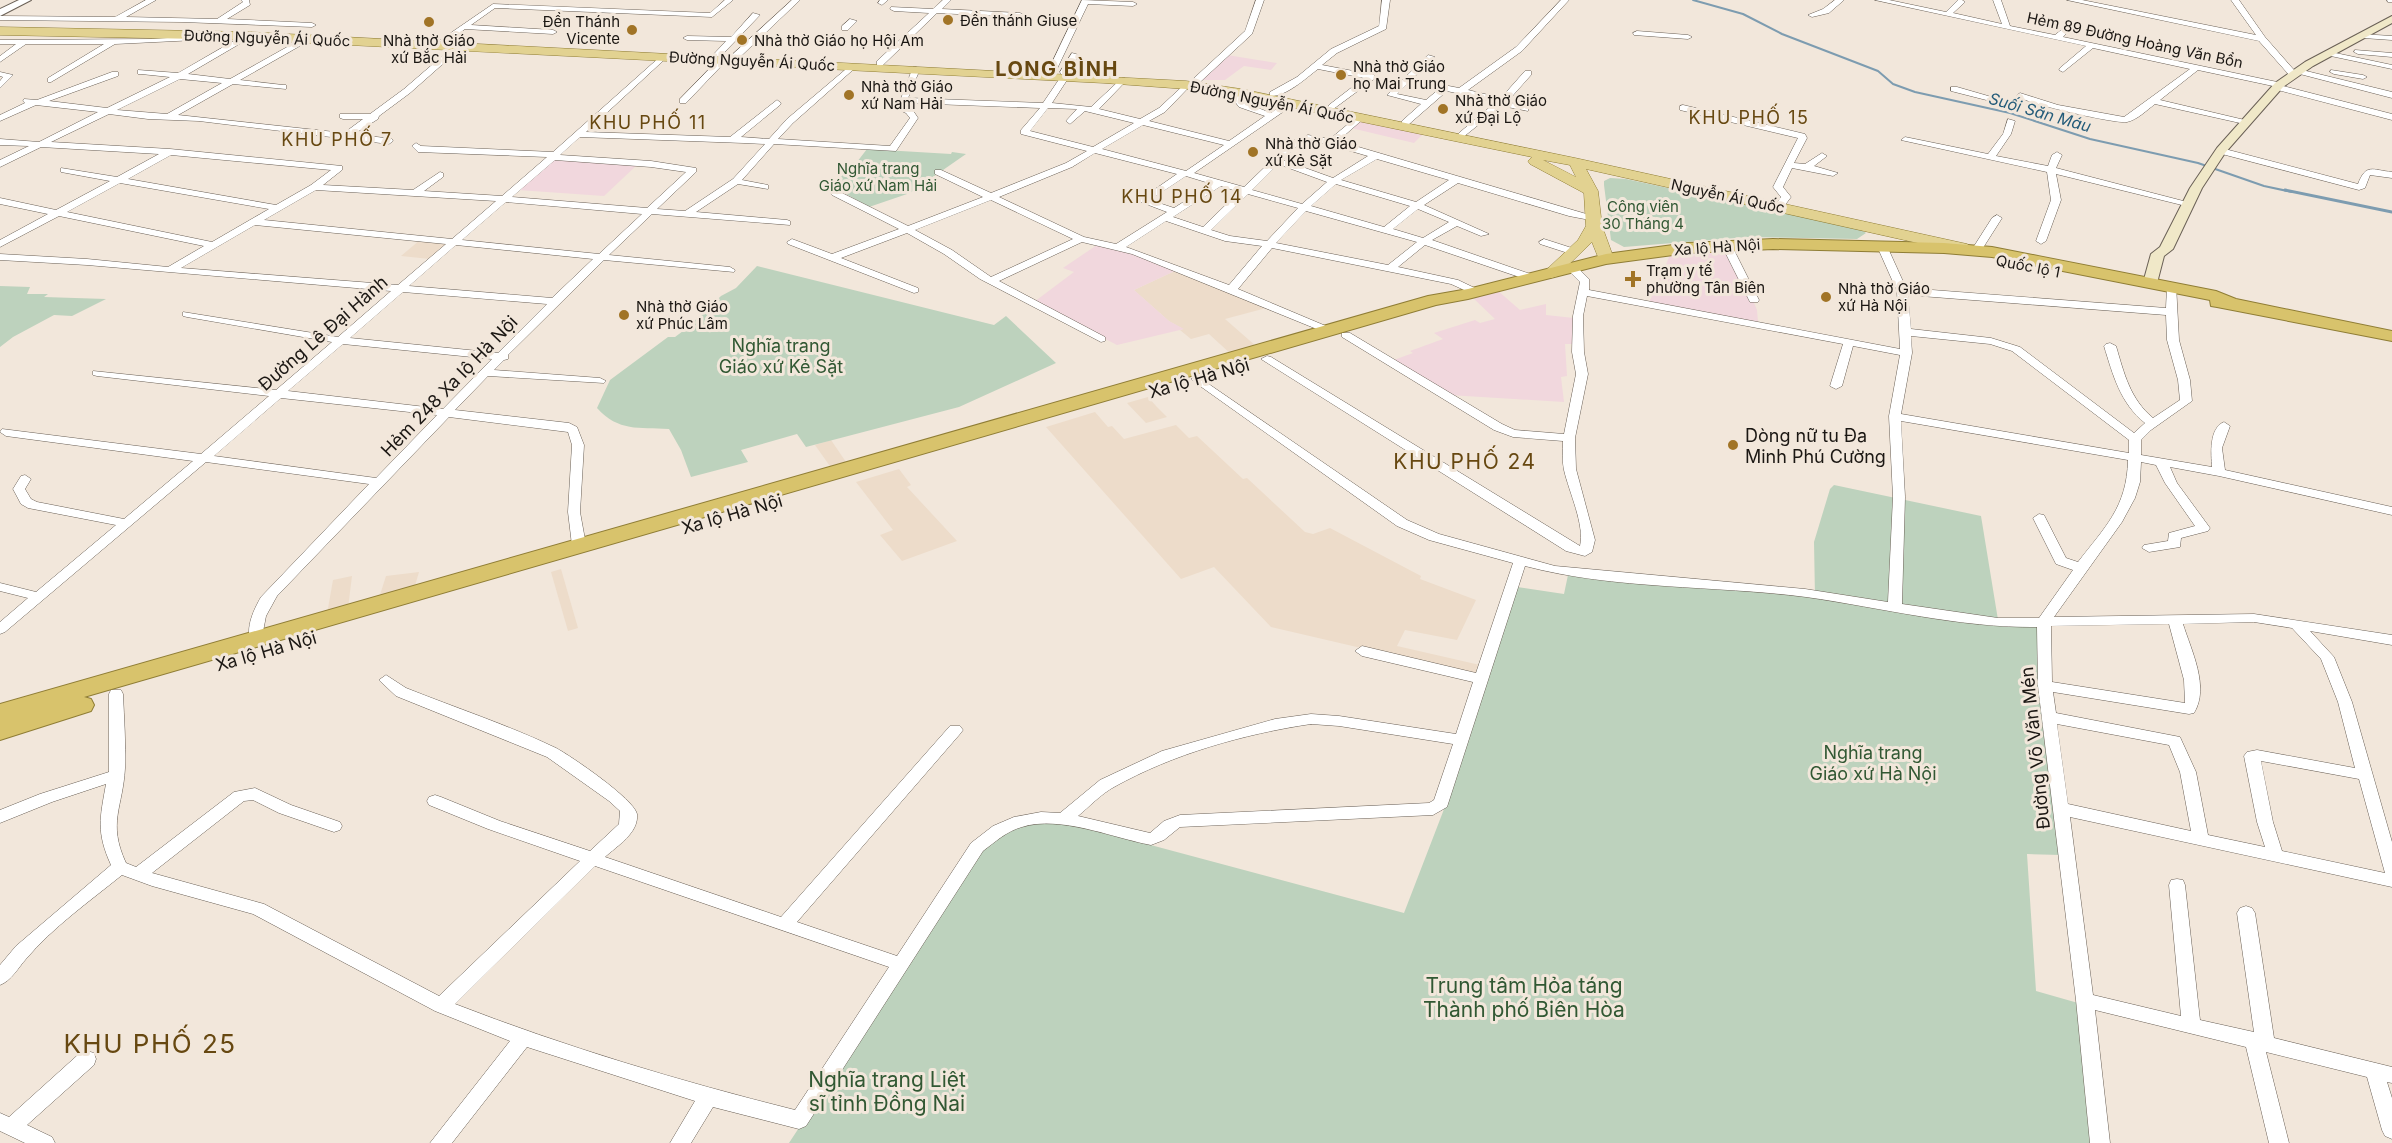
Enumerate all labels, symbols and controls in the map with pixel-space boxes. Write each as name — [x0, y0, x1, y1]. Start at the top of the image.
street label: Hẻm 89 Đường Hoàng Văn Bổn — [2025, 8, 2245, 72]
place label: Đền thánh Giuse — [960, 11, 1077, 30]
place label: Đền Thánh Vicente — [543, 12, 620, 48]
marker: Đền thánh Giuse — [941, 13, 955, 27]
marker: Nhà thờ Giáo xứ Bắc Hải — [422, 15, 436, 29]
marker: Đền Thánh Vicente — [625, 23, 639, 37]
street label: Đường Nguyễn Ái Quốc — [184, 26, 350, 50]
place label: Nhà thờ Giáo xứ Bắc Hải — [383, 31, 475, 67]
place label: Nhà thờ Giáo họ Hội Am — [754, 31, 924, 50]
marker: Nhà thờ Giáo họ Hội Am — [735, 33, 749, 47]
street label: Đường Nguyễn Ái Quốc — [668, 47, 836, 75]
district label: LONG BÌNH — [995, 56, 1119, 81]
place label: Nhà thờ Giáo họ Mai Trung — [1353, 57, 1446, 93]
marker: Nhà thờ Giáo họ Mai Trung — [1334, 68, 1348, 82]
place label: Nhà thờ Giáo xứ Nam Hải — [861, 77, 953, 113]
street label: Đường Nguyễn Ái Quốc — [1189, 77, 1355, 127]
marker: Nhà thờ Giáo xứ Nam Hải — [842, 88, 856, 102]
water label: Suối Săn Máu — [1987, 88, 2093, 136]
place label: Nhà thờ Giáo xứ Đại Lộ — [1455, 91, 1547, 127]
marker: Nhà thờ Giáo xứ Đại Lộ — [1436, 102, 1450, 116]
district label: KHU PHỐ 15 — [1689, 103, 1809, 128]
district label: KHU PHỐ 11 — [589, 108, 707, 133]
district label: KHU PHỐ 7 — [281, 125, 393, 150]
place label: Nhà thờ Giáo xứ Kẻ Sặt — [1265, 134, 1357, 170]
marker: Nhà thờ Giáo xứ Kẻ Sặt — [1246, 145, 1260, 159]
park label: Nghĩa trang Giáo xứ Nam Hải — [819, 159, 937, 195]
street label: Nguyễn Ái Quốc — [1670, 175, 1786, 217]
district label: KHU PHỐ 14 — [1121, 182, 1243, 207]
park label: Công viên 30 Tháng 4 — [1602, 197, 1684, 233]
street label: Xa lộ Hà Nội — [1673, 235, 1761, 259]
street label: Quốc lộ 1 — [1994, 250, 2062, 282]
place label: Trạm y tế phường Tân Biên — [1646, 261, 1765, 297]
marker: Trạm y tế phường Tân Biên — [1624, 270, 1642, 288]
street label: Đường Lê Đại Hành — [254, 271, 392, 395]
place label: Nhà thờ Giáo xứ Hà Nội — [1838, 279, 1930, 315]
marker: Nhà thờ Giáo xứ Hà Nội — [1819, 290, 1833, 304]
place label: Nhà thờ Giáo xứ Phúc Lâm — [636, 297, 728, 333]
marker: Nhà thờ Giáo xứ Phúc Lâm — [617, 308, 631, 322]
street label: Hẻm 248 Xa lộ Hà Nội — [376, 311, 522, 461]
park label: Nghĩa trang Giáo xứ Kẻ Sặt — [719, 335, 843, 377]
street label: Xa lộ Hà Nội — [1146, 354, 1252, 402]
place label: Dòng nữ tu Đa Minh Phú Cường — [1745, 425, 1886, 467]
marker: Dòng nữ tu Đa Minh Phú Cường — [1726, 438, 1740, 452]
district label: KHU PHỐ 24 — [1393, 445, 1537, 474]
street label: Xa lộ Hà Nội — [679, 490, 785, 538]
street label: Xa lộ Hà Nội — [213, 627, 319, 675]
street label: Đường Võ Văn Mén — [2016, 666, 2054, 830]
park label: Nghĩa trang Giáo xứ Hà Nội — [1809, 742, 1937, 784]
park label: Trung tâm Hỏa táng Thành phố Biên Hòa — [1423, 973, 1625, 1022]
district label: KHU PHỐ 25 — [63, 1024, 237, 1059]
park label: Nghĩa trang Liệt sĩ tỉnh Đồng Nai — [808, 1067, 966, 1116]

